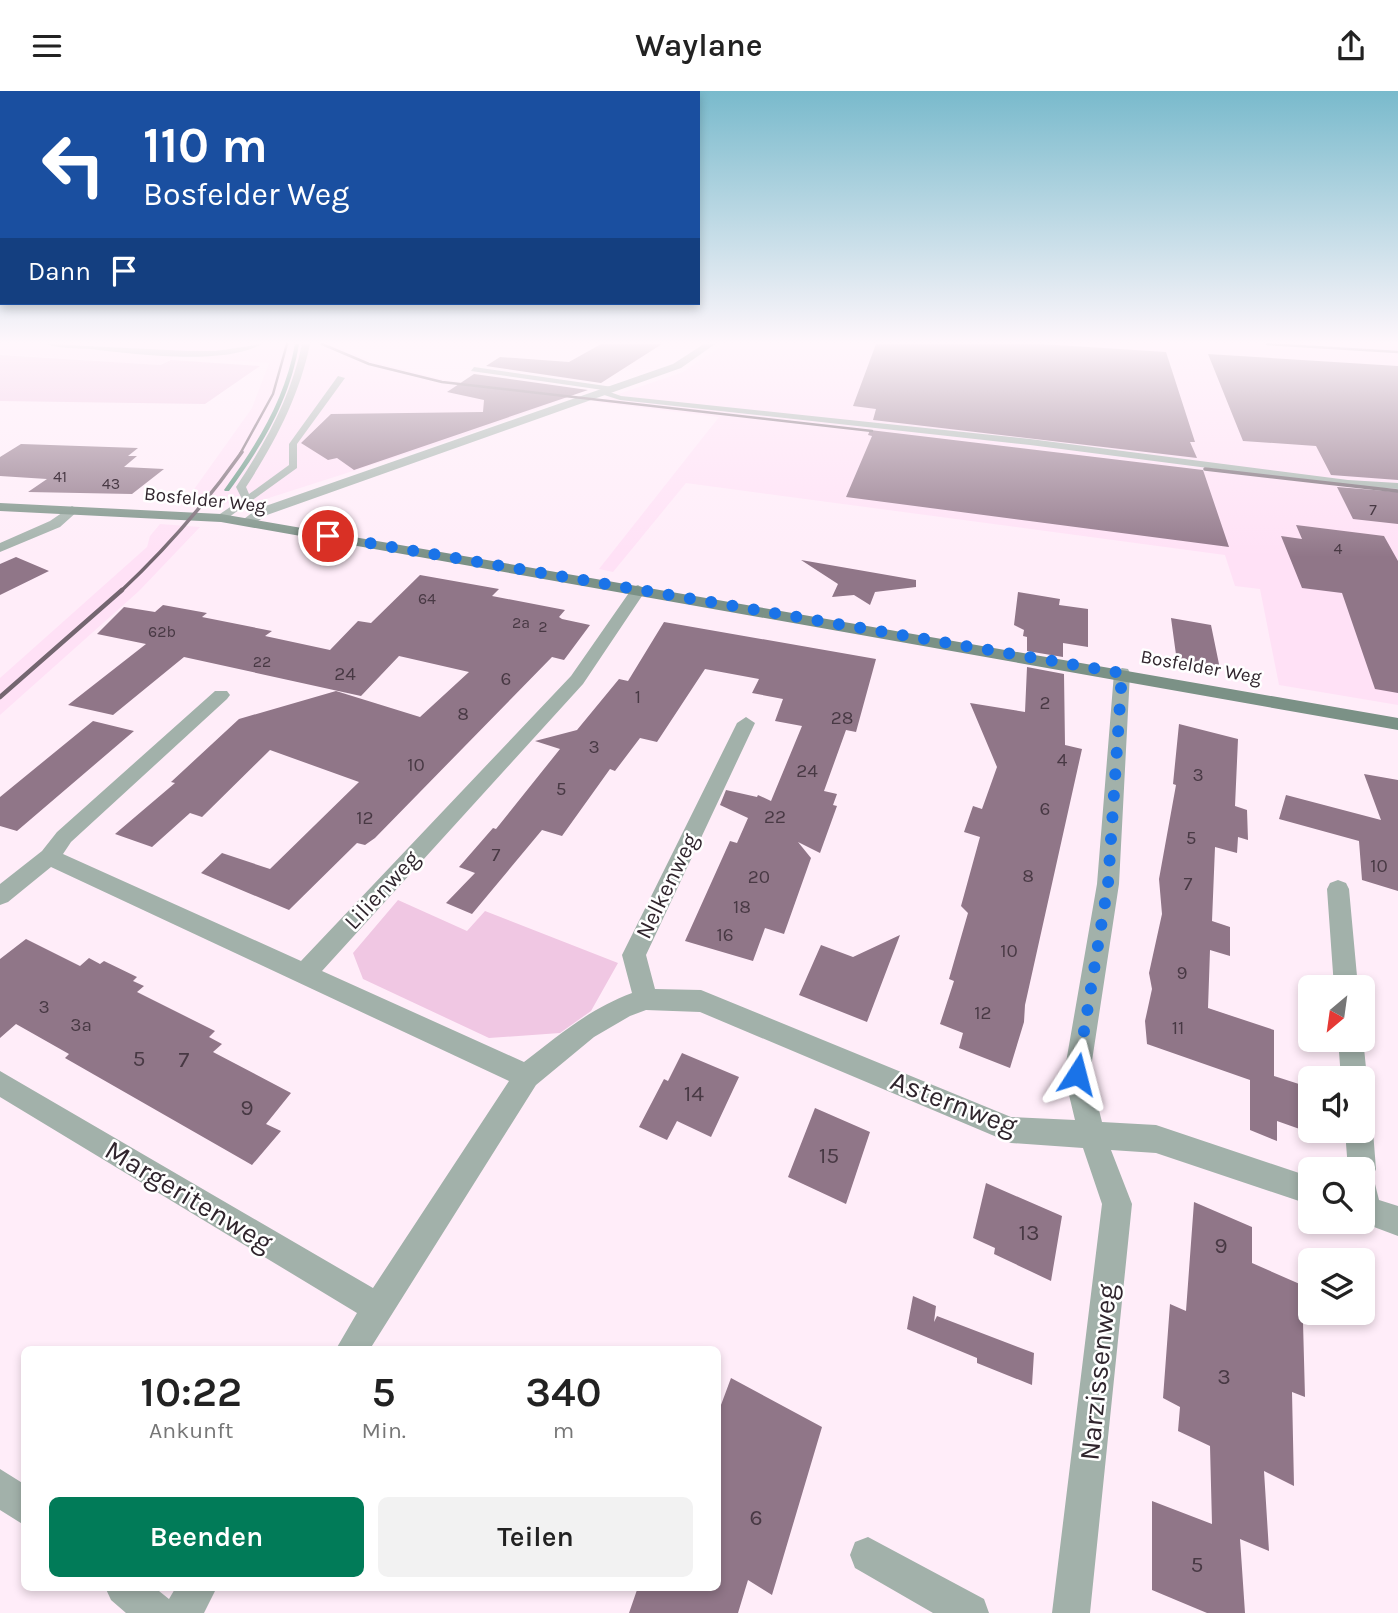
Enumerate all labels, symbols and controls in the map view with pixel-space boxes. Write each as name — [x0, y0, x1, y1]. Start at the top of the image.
icon: menu — [28, 27, 66, 65]
text: Waylane — [635, 27, 763, 64]
icon: share — [1332, 27, 1370, 65]
text: 110 m — [143, 117, 268, 174]
icon: left — [28, 119, 119, 210]
text: Bosfelder Weg — [143, 176, 349, 213]
icon: arrive — [105, 252, 143, 290]
text: Dann — [28, 256, 91, 287]
house number: 41 — [53, 467, 67, 486]
house number: 43 — [102, 474, 120, 493]
street label: Bosfelder Weg — [143, 483, 267, 517]
house number: 7 — [1369, 500, 1377, 519]
pin — [298, 506, 358, 566]
icon: arrive — [309, 517, 347, 555]
house number: 4 — [1334, 539, 1343, 558]
house number: 64 — [418, 589, 436, 608]
house number: 2a — [512, 613, 530, 632]
house number: 2 — [538, 617, 548, 636]
house number: 62b — [148, 622, 176, 641]
street label: Bosfelder Weg — [1139, 646, 1263, 689]
house number: 22 — [253, 652, 271, 671]
house number: 24 — [334, 663, 356, 685]
house number: 6 — [501, 668, 511, 690]
house number: 1 — [635, 686, 641, 708]
house number: 2 — [1039, 692, 1051, 714]
house number: 8 — [457, 703, 469, 725]
house number: 28 — [831, 707, 853, 729]
house number: 3 — [588, 736, 600, 758]
house number: 4 — [1057, 749, 1068, 771]
house number: 10 — [407, 754, 425, 776]
house number: 24 — [796, 760, 818, 782]
house number: 3 — [1192, 764, 1204, 786]
house number: 5 — [556, 778, 566, 800]
house number: 6 — [1040, 798, 1050, 820]
house number: 22 — [764, 806, 786, 828]
house number: 12 — [356, 807, 374, 829]
house number: 5 — [1186, 827, 1196, 849]
street label: Nelkenweg — [630, 829, 704, 943]
house number: 7 — [492, 844, 501, 866]
street label: Lilienweg — [339, 845, 425, 935]
house number: 10 — [1370, 855, 1388, 877]
house number: 8 — [1022, 865, 1034, 887]
house number: 20 — [748, 866, 770, 888]
house number: 7 — [1184, 873, 1193, 895]
house number: 18 — [733, 896, 751, 918]
house number: 16 — [716, 924, 734, 946]
house number: 10 — [1000, 940, 1018, 962]
house number: 9 — [1176, 962, 1188, 984]
north arrow — [1298, 975, 1376, 1052]
map controls — [1298, 975, 1375, 1325]
house number: 3 — [38, 996, 50, 1018]
house number: 12 — [974, 1002, 992, 1024]
house number: 3a — [70, 1014, 92, 1036]
house number: 11 — [1172, 1017, 1184, 1039]
position arrow — [1040, 1037, 1114, 1111]
house number: 5 — [133, 1045, 145, 1072]
house number: 7 — [179, 1046, 190, 1073]
street label: Asternweg — [886, 1064, 1022, 1142]
button: sound — [1298, 1066, 1375, 1143]
house number: 14 — [684, 1080, 704, 1107]
house number: 9 — [240, 1094, 254, 1121]
street label: Margeritenweg — [99, 1133, 279, 1259]
house number: 15 — [819, 1142, 839, 1169]
button: search — [1298, 1157, 1375, 1234]
house number: 13 — [1018, 1219, 1040, 1246]
house number: 9 — [1214, 1232, 1228, 1259]
button: layers — [1298, 1248, 1375, 1325]
street label: Narzissenweg — [1072, 1282, 1124, 1462]
house number: 3 — [1217, 1363, 1231, 1390]
text: 10:22 — [140, 1367, 242, 1417]
text: 5 — [372, 1367, 396, 1417]
text: 340 — [525, 1367, 602, 1417]
text: Ankunft — [149, 1417, 233, 1444]
text: Min. — [362, 1417, 406, 1444]
text: m — [553, 1417, 574, 1444]
button: Beenden — [49, 1497, 364, 1577]
button: Teilen — [378, 1497, 693, 1577]
house number: 6 — [749, 1504, 763, 1531]
house number: 5 — [1191, 1551, 1203, 1578]

